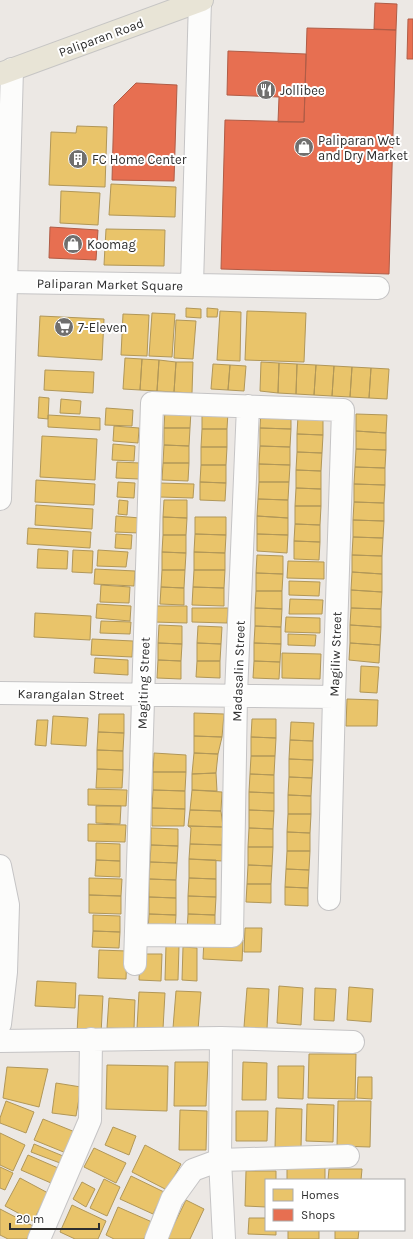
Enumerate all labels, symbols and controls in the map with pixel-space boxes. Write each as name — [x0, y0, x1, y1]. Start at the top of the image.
street label: Paliparan Road — [57, 15, 146, 60]
restaurant icon: Jollibee — [255, 79, 277, 101]
place label: Jollibee — [280, 83, 325, 98]
place label: Paliparan Wet and Dry Market — [318, 133, 408, 163]
shop icon: Paliparan Wet and Dry Market — [293, 136, 315, 158]
building icon: FC Home Center — [67, 148, 89, 170]
place label: FC Home Center — [92, 152, 187, 167]
shop icon: Koomag — [62, 233, 84, 255]
place label: Koomag — [87, 237, 136, 252]
street label: Paliparan Market Square — [37, 276, 183, 294]
supermarket icon: 7-Eleven — [53, 316, 75, 338]
place label: 7-Eleven — [78, 320, 127, 335]
street label: Magiliw Street — [327, 611, 344, 697]
street label: Madasalin Street — [229, 620, 248, 722]
street label: Magiting Street — [134, 637, 153, 729]
street label: Karangalan Street — [18, 686, 125, 703]
legend — [265, 1179, 405, 1231]
text: Homes — [301, 1188, 339, 1202]
scale bar — [10, 1205, 99, 1231]
text: Shops — [301, 1208, 335, 1222]
text: 20 m — [16, 1212, 44, 1226]

